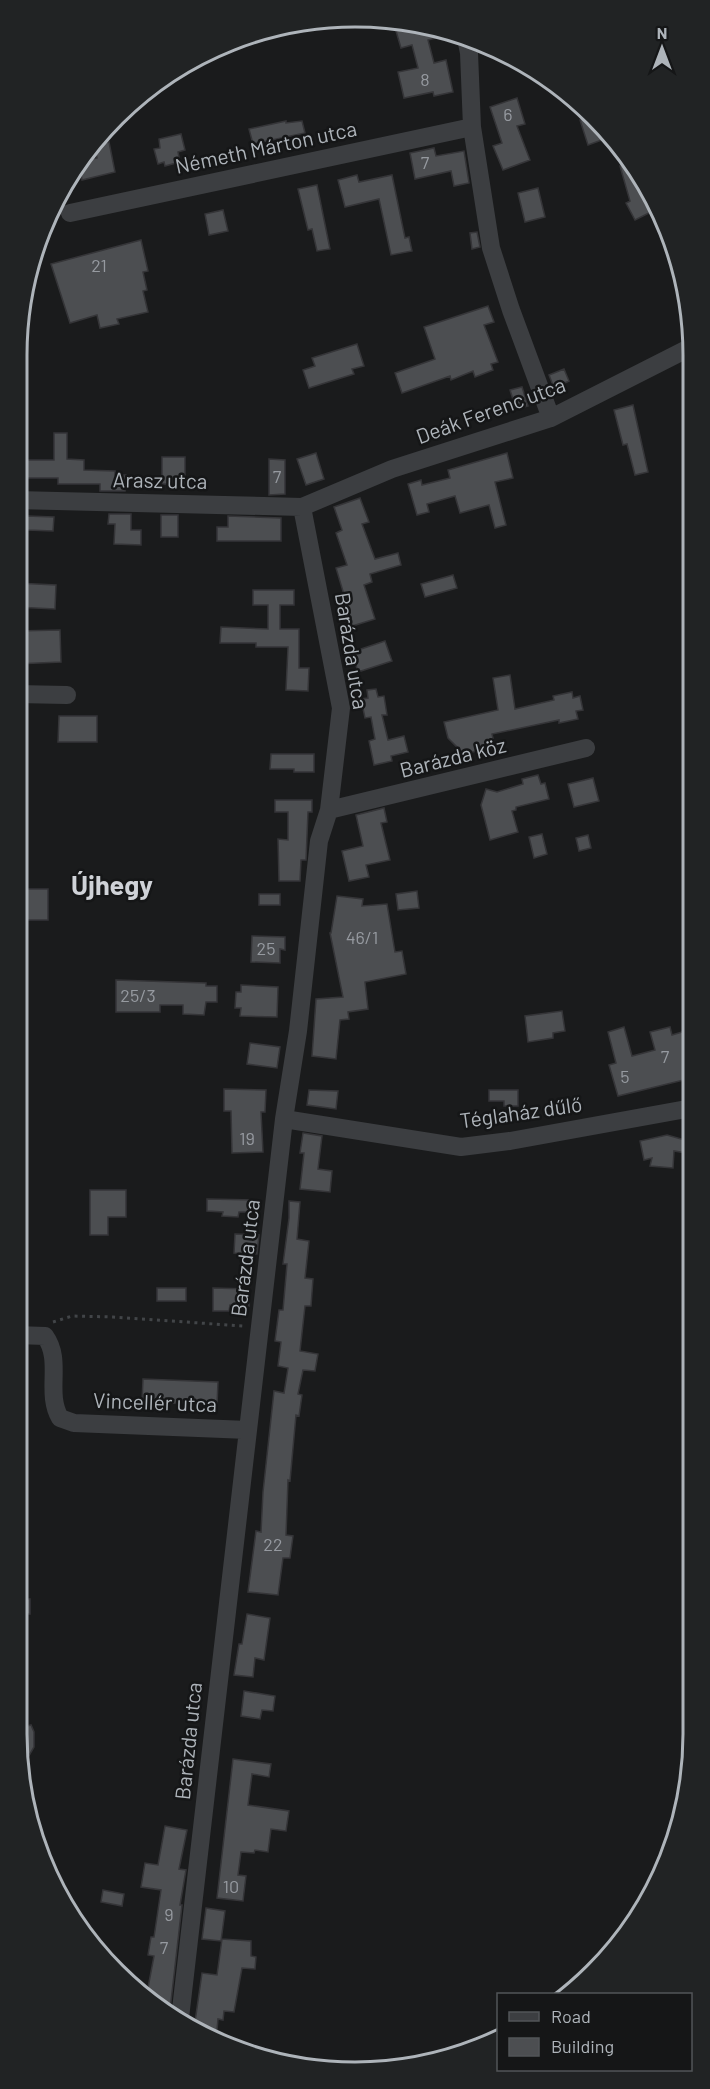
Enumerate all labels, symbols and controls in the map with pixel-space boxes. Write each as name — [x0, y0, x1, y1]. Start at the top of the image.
north arrow — [632, 18, 692, 78]
text: N — [657, 23, 667, 42]
house number: 8 — [420, 68, 430, 90]
house number: 6 — [503, 103, 513, 125]
street label: Németh Márton utca — [173, 115, 359, 178]
house number: 7 — [421, 151, 430, 173]
house number: 21 — [91, 254, 107, 276]
street label: Deák Ferenc utca — [412, 371, 569, 448]
house number: 7 — [273, 465, 282, 487]
street label: Arasz utca — [112, 466, 208, 493]
street label: Barázda utca — [331, 591, 374, 711]
street label: Barázda köz — [397, 731, 508, 782]
district label: Újhegy — [71, 868, 153, 900]
house number: 46/1 — [346, 926, 378, 948]
house number: 25 — [257, 937, 275, 959]
house number: 25/3 — [120, 984, 156, 1006]
house number: 7 — [661, 1045, 670, 1067]
house number: 5 — [620, 1065, 630, 1087]
street label: Téglaház dűlő — [458, 1091, 583, 1132]
house number: 19 — [239, 1127, 255, 1149]
street label: Barázda utca — [225, 1198, 264, 1318]
street label: Vincellér utca — [93, 1387, 217, 1416]
house number: 22 — [263, 1533, 283, 1555]
street label: Barázda utca — [169, 1681, 206, 1801]
house number: 10 — [223, 1875, 239, 1897]
house number: 9 — [164, 1903, 174, 1925]
house number: 7 — [160, 1936, 169, 1958]
legend — [497, 1993, 692, 2071]
text: Road — [551, 2005, 591, 2027]
text: Building — [551, 2035, 614, 2057]

